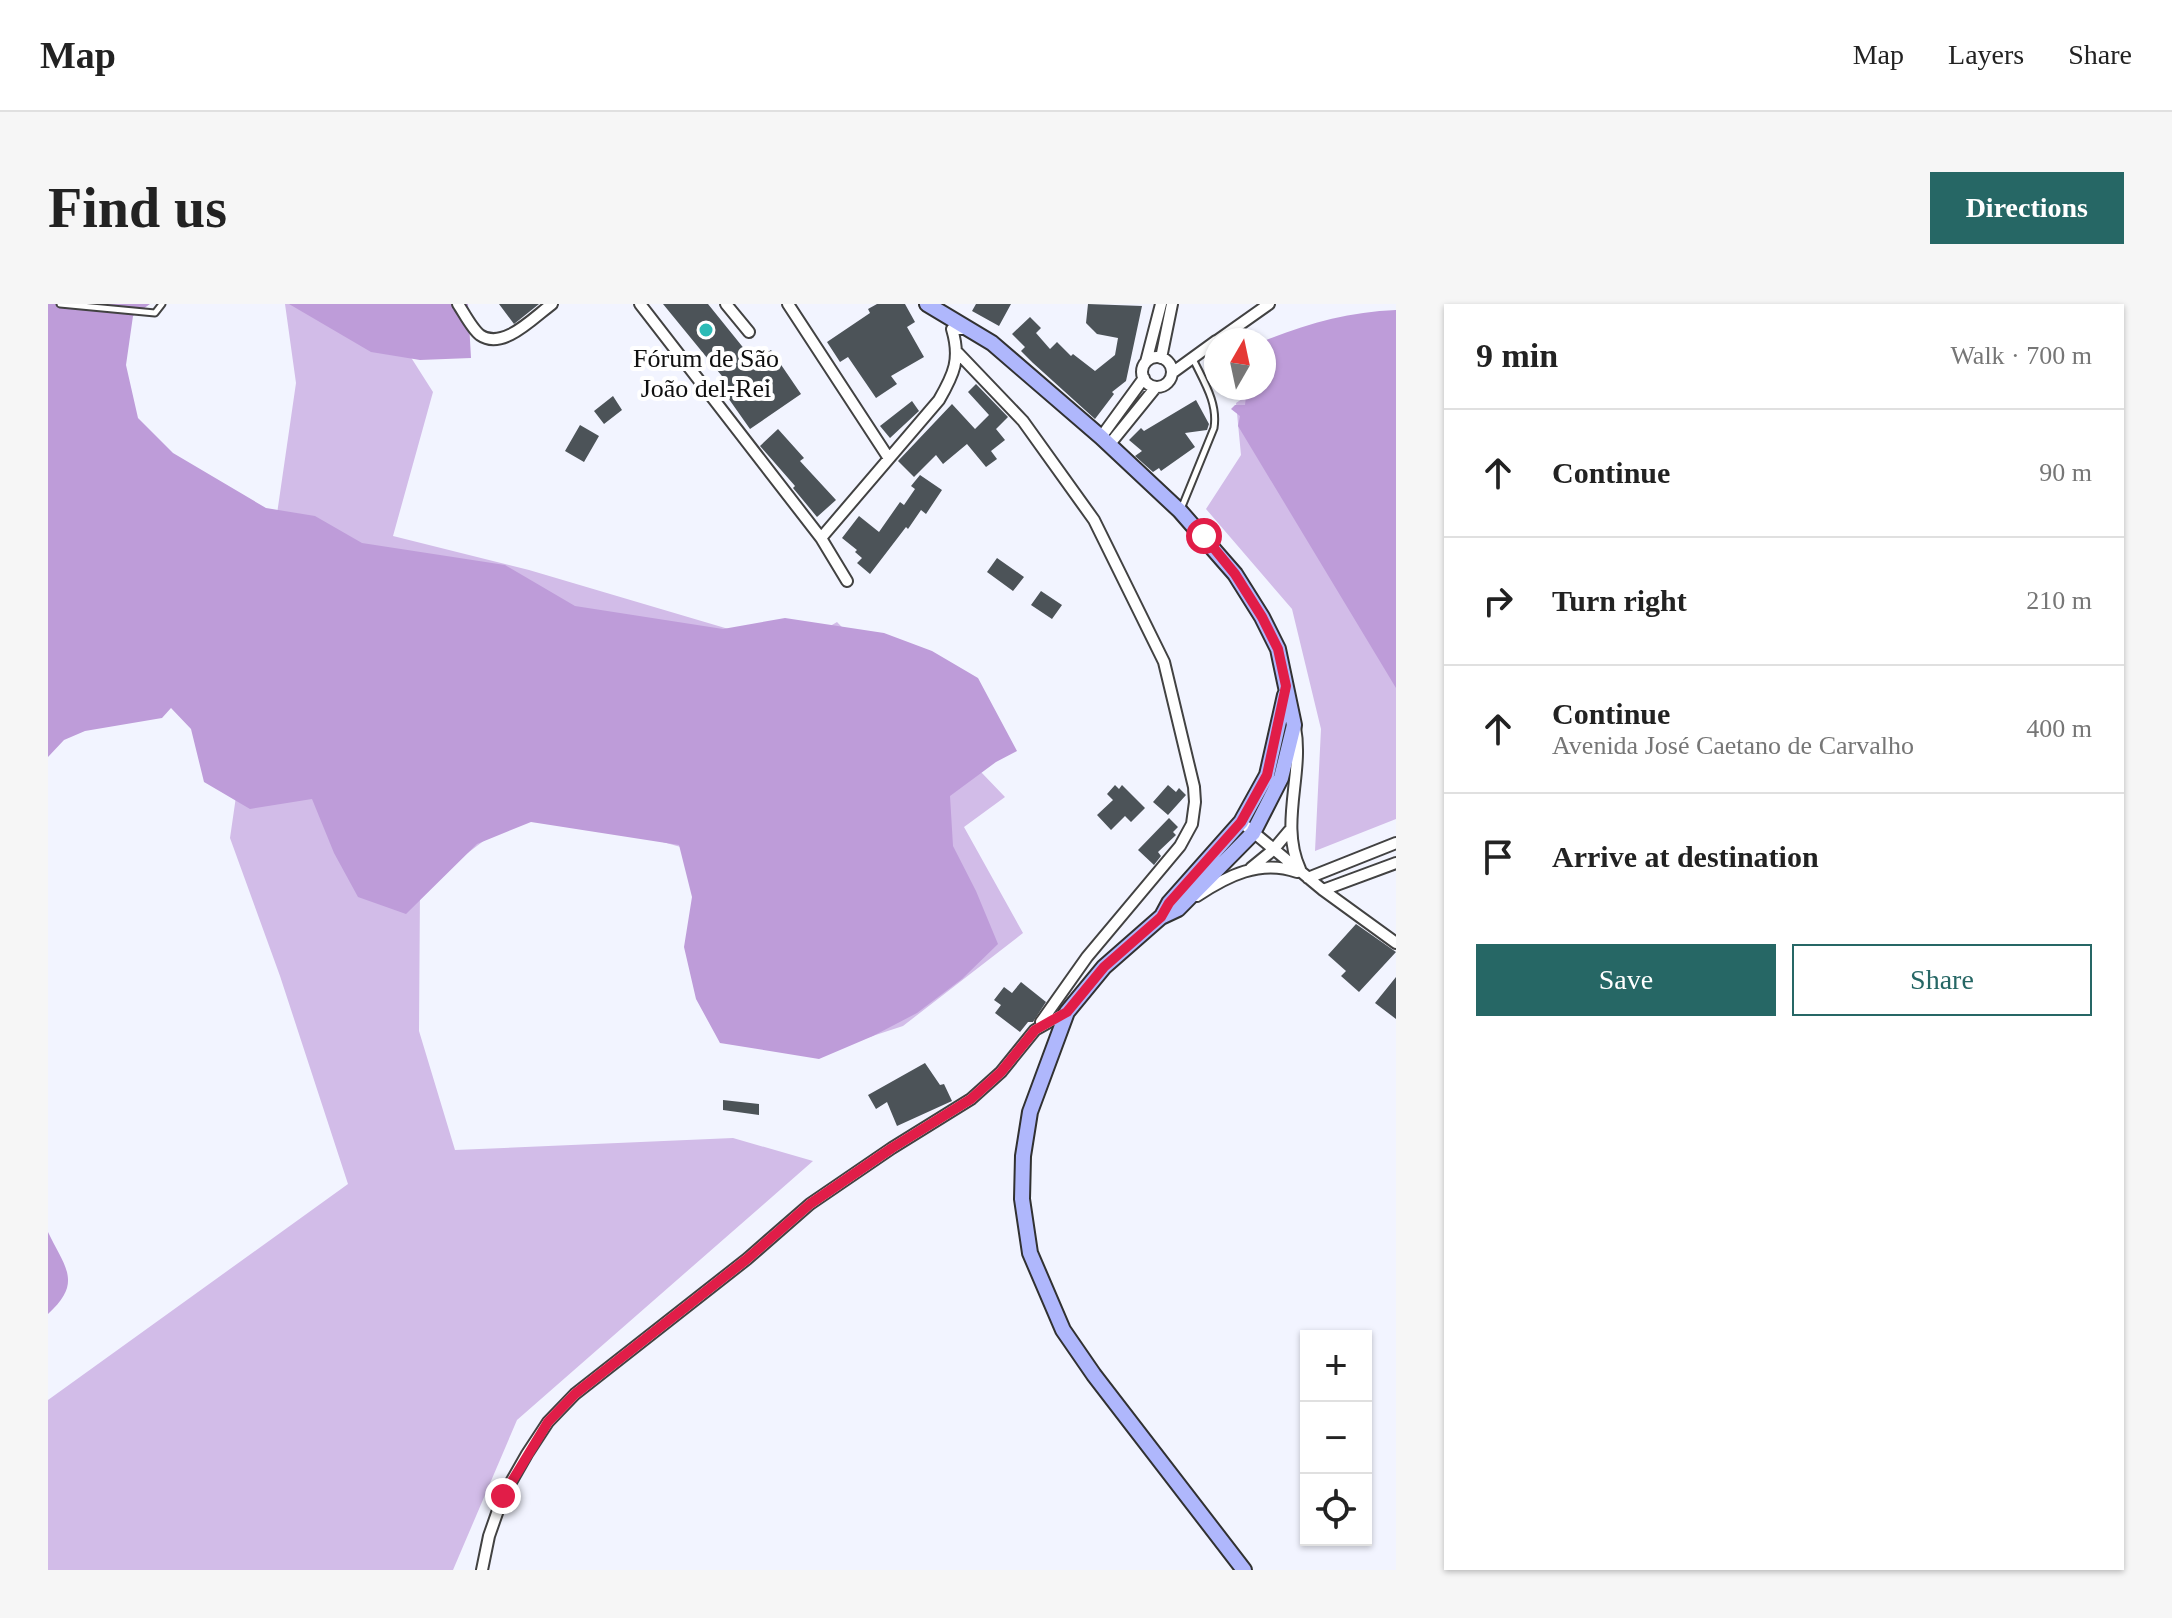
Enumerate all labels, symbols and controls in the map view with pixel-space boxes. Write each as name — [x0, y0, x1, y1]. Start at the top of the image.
text: Map — [40, 34, 116, 76]
text: Map — [1853, 39, 1904, 70]
text: Layers — [1948, 39, 2024, 70]
text: Share — [2068, 39, 2132, 70]
button: Directions — [1930, 172, 2124, 244]
text: Find us — [48, 177, 227, 239]
marker: Fórum de São João del-Rei — [697, 321, 715, 339]
north arrow — [1204, 328, 1276, 400]
text: 9 min — [1476, 337, 1558, 374]
text: Walk · 700 m — [1950, 341, 2092, 370]
place label: Fórum de São João del-Rei — [633, 344, 779, 403]
icon: ahead — [1476, 451, 1520, 495]
text: Continue — [1552, 456, 1670, 489]
text: 90 m — [2039, 458, 2092, 487]
route start — [1186, 518, 1222, 554]
icon: right — [1476, 579, 1520, 623]
text: Turn right — [1552, 584, 1687, 617]
text: 210 m — [2026, 586, 2092, 615]
text: Continue — [1552, 697, 1670, 730]
icon: ahead — [1476, 707, 1520, 751]
text: 400 m — [2026, 714, 2092, 743]
text: Avenida José Caetano de Carvalho — [1552, 731, 1914, 760]
icon: arrive — [1476, 835, 1520, 879]
text: Arrive at destination — [1552, 840, 1819, 873]
button: Save — [1476, 944, 1776, 1016]
button: Share — [1792, 944, 2092, 1016]
map controls — [1300, 1330, 1372, 1546]
button: + — [1300, 1330, 1372, 1402]
button: − — [1300, 1402, 1372, 1474]
button: locate — [1300, 1474, 1372, 1546]
route end — [485, 1478, 521, 1514]

